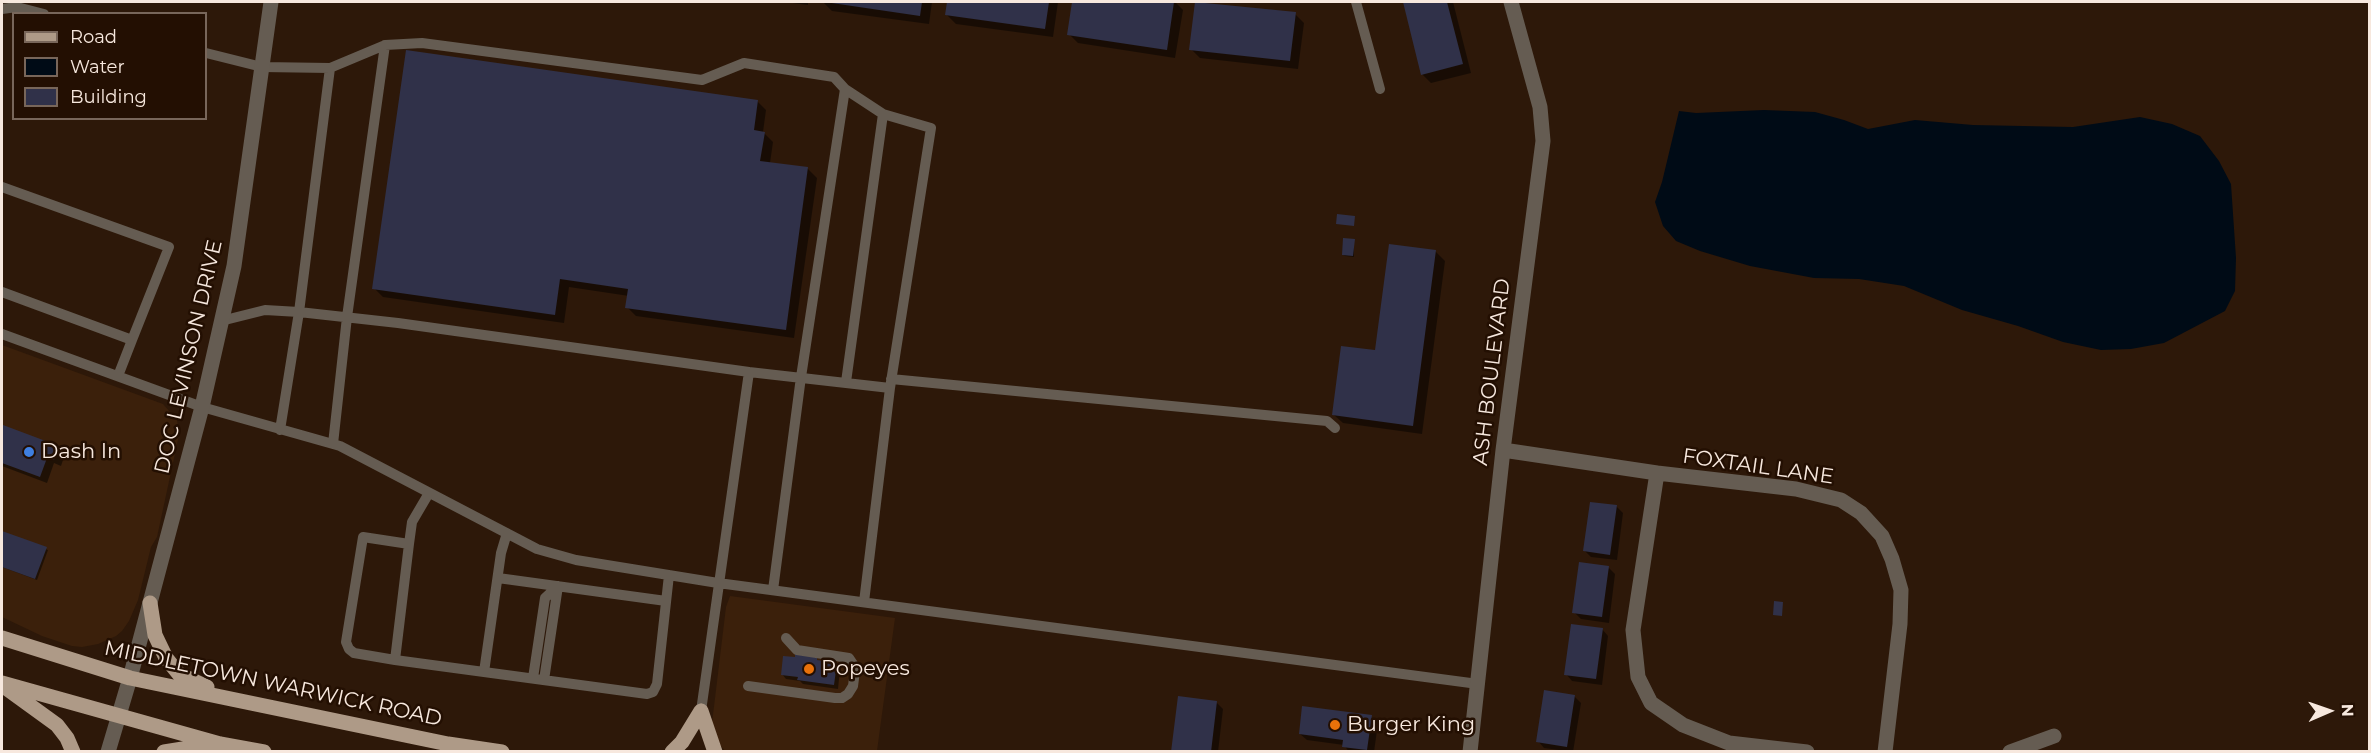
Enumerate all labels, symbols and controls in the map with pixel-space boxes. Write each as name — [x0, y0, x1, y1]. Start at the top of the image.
legend — [12, 12, 207, 120]
text: Road — [70, 26, 117, 48]
text: Water — [70, 56, 125, 78]
text: Building — [70, 86, 147, 108]
street label: DOC LEVINSON DRIVE — [150, 238, 228, 476]
street label: ASH BOULEVARD — [1468, 277, 1516, 467]
place label: Dash In — [41, 439, 121, 465]
street label: FOXTAIL LANE — [1681, 444, 1835, 490]
marker: Dash In — [22, 445, 36, 459]
street label: MIDDLETOWN WARWICK ROAD — [102, 636, 444, 732]
place label: Popeyes — [821, 656, 910, 682]
marker: Popeyes — [802, 662, 816, 676]
north arrow — [2299, 681, 2359, 741]
text: N — [2338, 704, 2357, 717]
place label: Burger King — [1347, 712, 1475, 738]
marker: Burger King — [1328, 718, 1342, 732]

